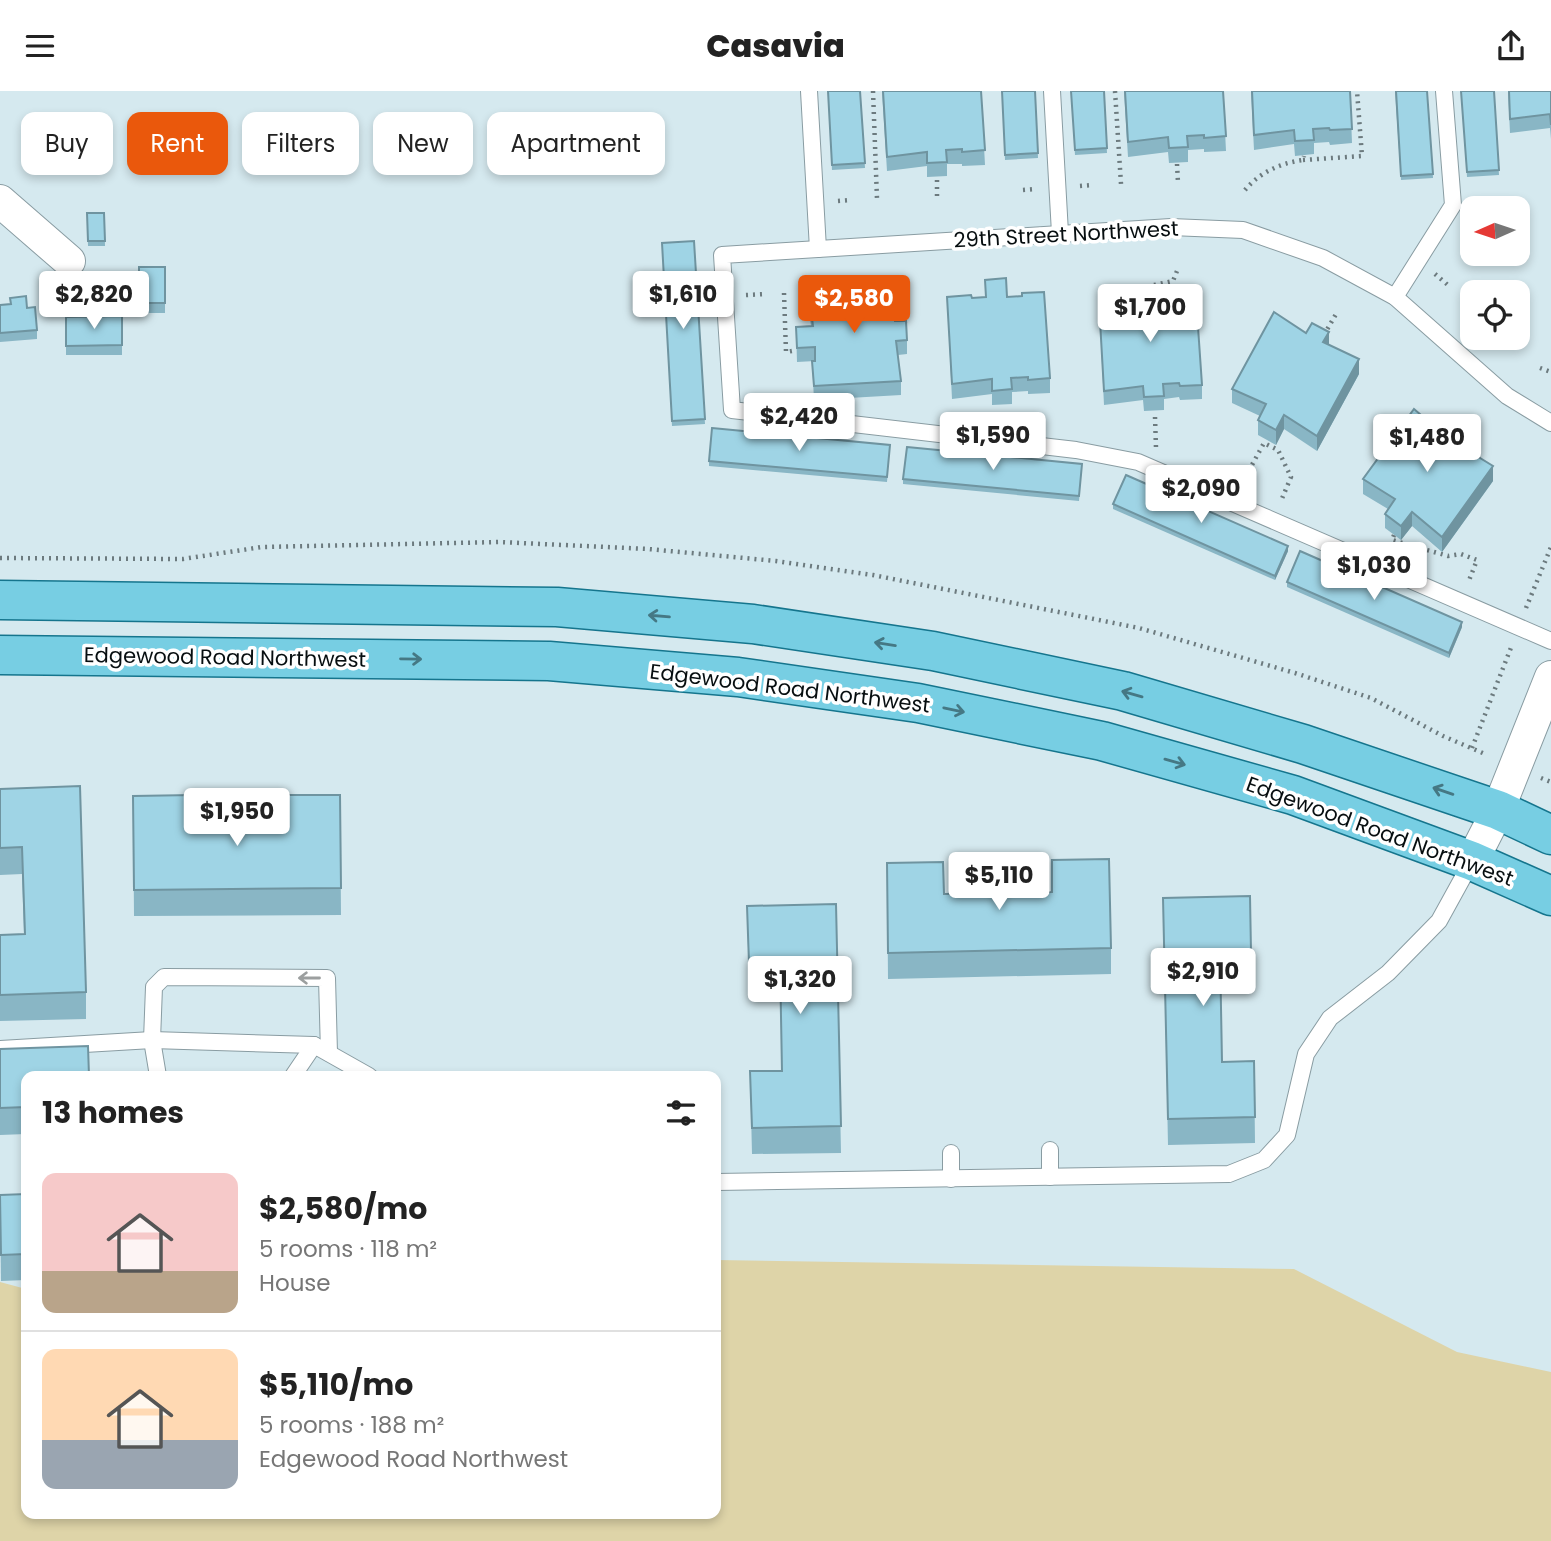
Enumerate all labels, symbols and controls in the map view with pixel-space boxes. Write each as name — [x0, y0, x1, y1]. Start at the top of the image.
text: Casavia — [706, 23, 845, 68]
icon: menu — [21, 27, 59, 65]
icon: share — [1492, 27, 1530, 65]
chip: Buy — [21, 112, 113, 175]
chip: Rent — [127, 112, 228, 175]
chip: Filters — [242, 112, 359, 175]
chip: New — [373, 112, 473, 175]
chip: Apartment — [487, 112, 665, 175]
north arrow — [1460, 196, 1530, 266]
map controls — [1460, 196, 1530, 350]
street label: 29th Street Northwest — [953, 214, 1179, 254]
pin: $2,820 — [37, 271, 151, 331]
pin: $1,610 — [626, 271, 740, 331]
pin: $2,580 — [797, 275, 911, 335]
text: $2,820 — [55, 278, 133, 310]
text: $1,610 — [649, 278, 717, 310]
button: locate — [1460, 280, 1530, 350]
text: $2,580 — [814, 282, 894, 314]
pin: $1,700 — [1093, 285, 1207, 344]
text: $1,700 — [1114, 291, 1186, 323]
pin: $2,420 — [742, 393, 856, 453]
text: $2,420 — [760, 400, 838, 432]
pin: $1,590 — [936, 413, 1050, 472]
pin: $1,480 — [1370, 415, 1484, 474]
text: $1,590 — [956, 419, 1030, 451]
text: $1,480 — [1389, 421, 1465, 453]
pin: $2,090 — [1144, 465, 1258, 525]
text: $2,090 — [1161, 472, 1241, 504]
pin: $1,030 — [1317, 543, 1431, 602]
text: $1,030 — [1337, 549, 1411, 581]
one-way arrow — [649, 609, 671, 622]
one-way arrow — [874, 637, 897, 650]
street label: Edgewood Road Northwest — [84, 640, 366, 674]
one-way arrow — [399, 653, 422, 666]
street label: Edgewood Road Northwest — [648, 656, 932, 720]
one-way arrow — [1121, 687, 1144, 700]
one-way arrow — [942, 704, 965, 718]
one-way arrow — [1164, 756, 1186, 769]
street label: Edgewood Road Northwest — [1242, 769, 1518, 893]
one-way arrow — [1432, 784, 1454, 796]
pin: $1,950 — [180, 789, 294, 848]
text: $1,950 — [200, 795, 274, 827]
pin: $5,110 — [942, 853, 1056, 912]
text: $5,110 — [965, 859, 1033, 891]
pin: $2,910 — [1146, 949, 1260, 1008]
text: $2,910 — [1167, 955, 1239, 987]
pin: $1,320 — [743, 957, 857, 1016]
text: $1,320 — [764, 963, 836, 995]
one-way arrow — [298, 971, 321, 985]
text: 13 homes — [42, 1091, 184, 1134]
icon: filters — [662, 1094, 700, 1132]
text: $2,580/mo — [259, 1187, 427, 1230]
icon: home — [98, 1201, 182, 1285]
text: 5 rooms · 118 m² — [259, 1233, 437, 1265]
text: House — [259, 1267, 331, 1299]
text: $5,110/mo — [259, 1363, 413, 1406]
icon: home — [98, 1377, 182, 1461]
text: 5 rooms · 188 m² — [259, 1409, 444, 1441]
text: Edgewood Road Northwest — [259, 1443, 568, 1475]

